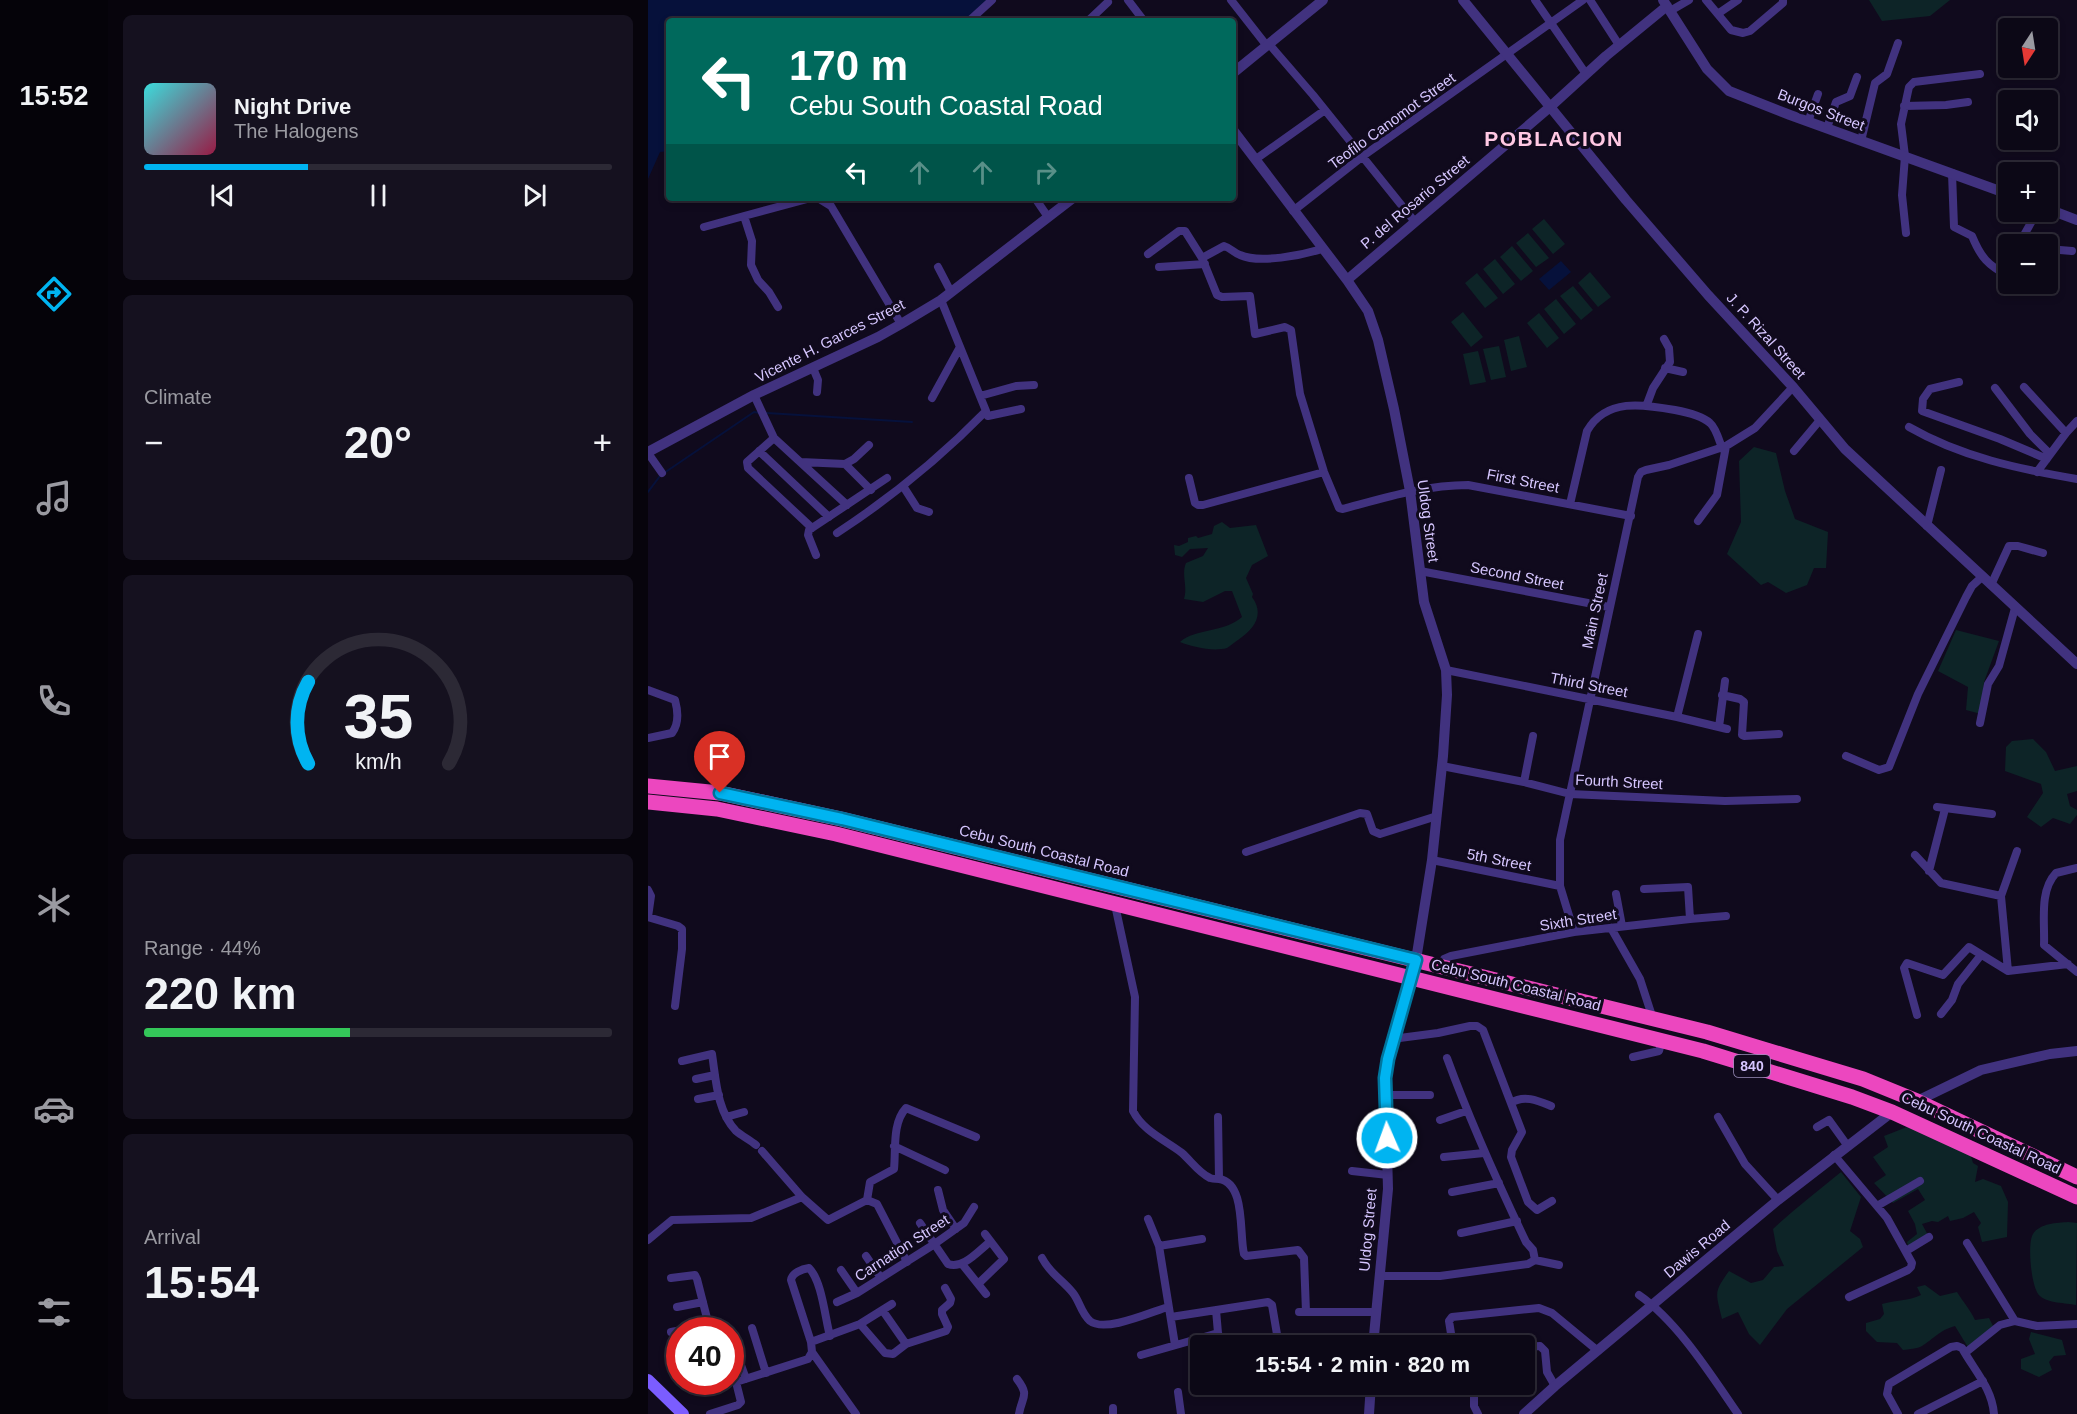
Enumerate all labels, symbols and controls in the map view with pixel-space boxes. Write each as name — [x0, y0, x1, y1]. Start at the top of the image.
north arrow — [1998, 18, 2058, 78]
map controls — [1998, 18, 2058, 294]
icon: left — [690, 42, 768, 120]
text: 170 m — [789, 42, 908, 89]
street label: Teofilo Canomot Street — [1325, 68, 1459, 172]
text: 15:52 — [19, 81, 89, 111]
street label: Burgos Street — [1775, 85, 1868, 134]
button: sound — [1998, 90, 2058, 150]
text: Cebu South Coastal Road — [789, 91, 1103, 121]
text: Night Drive — [234, 94, 351, 119]
text: The Halogens — [234, 120, 359, 142]
district label: POBLACION — [1484, 127, 1624, 150]
street label: P. del Rosario Street — [1357, 151, 1473, 252]
icon: left — [840, 156, 873, 189]
icon: ahead — [903, 156, 936, 189]
icon: ahead — [966, 156, 999, 189]
icon: right — [1029, 156, 1062, 189]
button: + — [1998, 162, 2058, 222]
icon: previous — [206, 179, 239, 212]
icon: pause — [362, 179, 395, 212]
icon: next — [518, 179, 551, 212]
button: − — [1998, 234, 2058, 294]
icon: directions — [33, 273, 75, 315]
street label: J. P. Rizal Street — [1723, 289, 1810, 383]
street label: Vicente H. Garces Street — [752, 295, 908, 386]
text: Climate — [144, 386, 212, 408]
text: 20° — [344, 417, 412, 468]
text: − — [144, 424, 163, 461]
text: + — [593, 424, 612, 461]
street label: First Street — [1485, 465, 1562, 496]
icon: music — [33, 477, 75, 519]
street label: Uldog Street — [1414, 478, 1443, 564]
street label: Second Street — [1469, 558, 1566, 593]
street label: Main Street — [1578, 571, 1611, 650]
street label: Third Street — [1549, 669, 1630, 700]
icon: phone — [33, 680, 75, 722]
text: 35 — [343, 682, 413, 751]
pin — [694, 731, 745, 793]
icon: arrive — [703, 740, 736, 773]
text: km/h — [355, 750, 401, 774]
street label: Fourth Street — [1575, 771, 1664, 792]
street label: Cebu South Coastal Road — [958, 821, 1131, 880]
street label: 5th Street — [1466, 845, 1533, 874]
icon: climate — [33, 884, 75, 926]
street label: Sixth Street — [1538, 905, 1618, 934]
text: Range · 44% — [144, 937, 261, 959]
street label: Cebu South Coastal Road — [1430, 955, 1603, 1014]
text: 220 km — [144, 968, 297, 1019]
road number: 840 — [1734, 1055, 1770, 1077]
icon: car — [33, 1088, 75, 1130]
street label: Cebu South Coastal Road — [1899, 1088, 2064, 1177]
position arrow — [1355, 1106, 1419, 1170]
street label: Uldog Street — [1355, 1187, 1380, 1272]
street label: Carnation Street — [851, 1210, 953, 1284]
street label: Dawis Road — [1660, 1216, 1733, 1281]
text: Arrival — [144, 1226, 201, 1248]
text: 15:54 — [144, 1257, 259, 1308]
icon: filters — [33, 1291, 75, 1333]
speed limit sign: 40 — [666, 1317, 744, 1395]
text: 15:54 · 2 min · 820 m — [1255, 1352, 1470, 1377]

